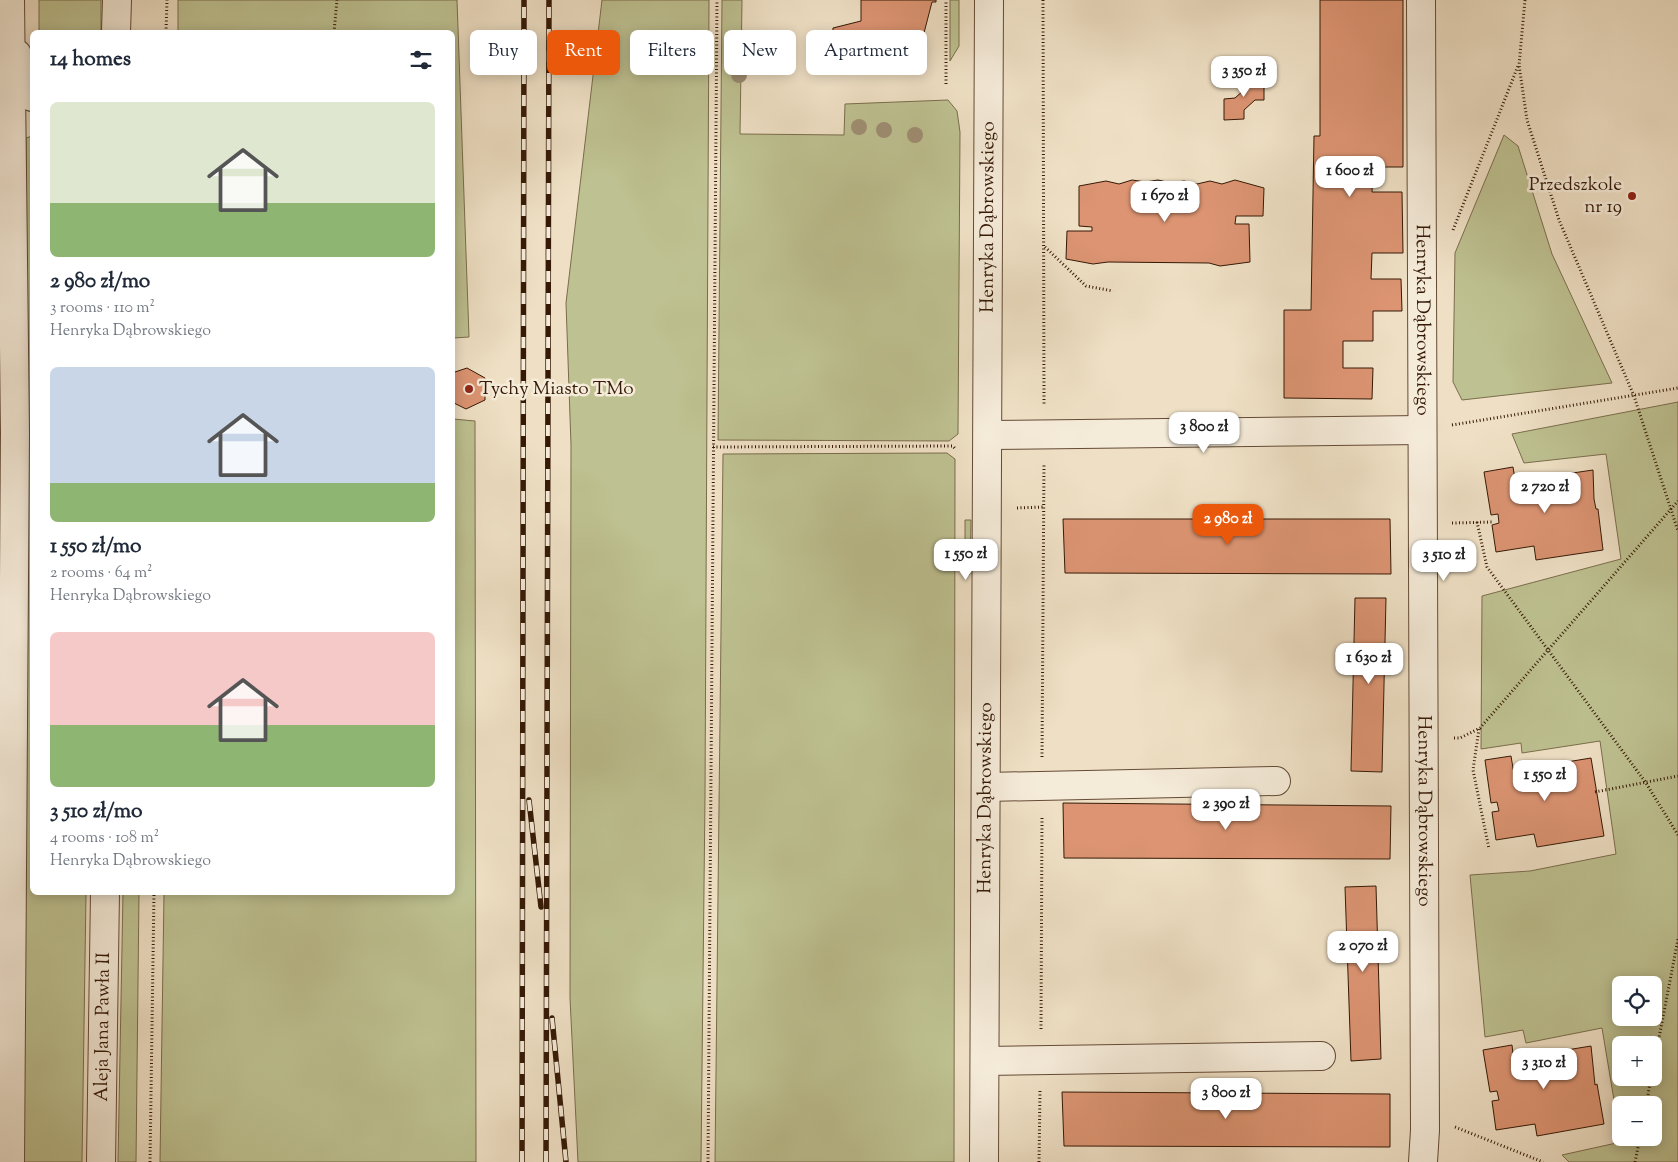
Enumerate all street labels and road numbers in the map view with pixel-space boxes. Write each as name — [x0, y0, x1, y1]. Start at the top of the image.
street label: Henryka Dąbrowskiego — [974, 121, 1002, 313]
street label: Henryka Dąbrowskiego — [1408, 224, 1436, 416]
street label: Henryka Dąbrowskiego — [972, 702, 999, 894]
street label: Henryka Dąbrowskiego — [1410, 715, 1438, 907]
street label: Aleja Jana Pawła II — [88, 952, 118, 1102]

